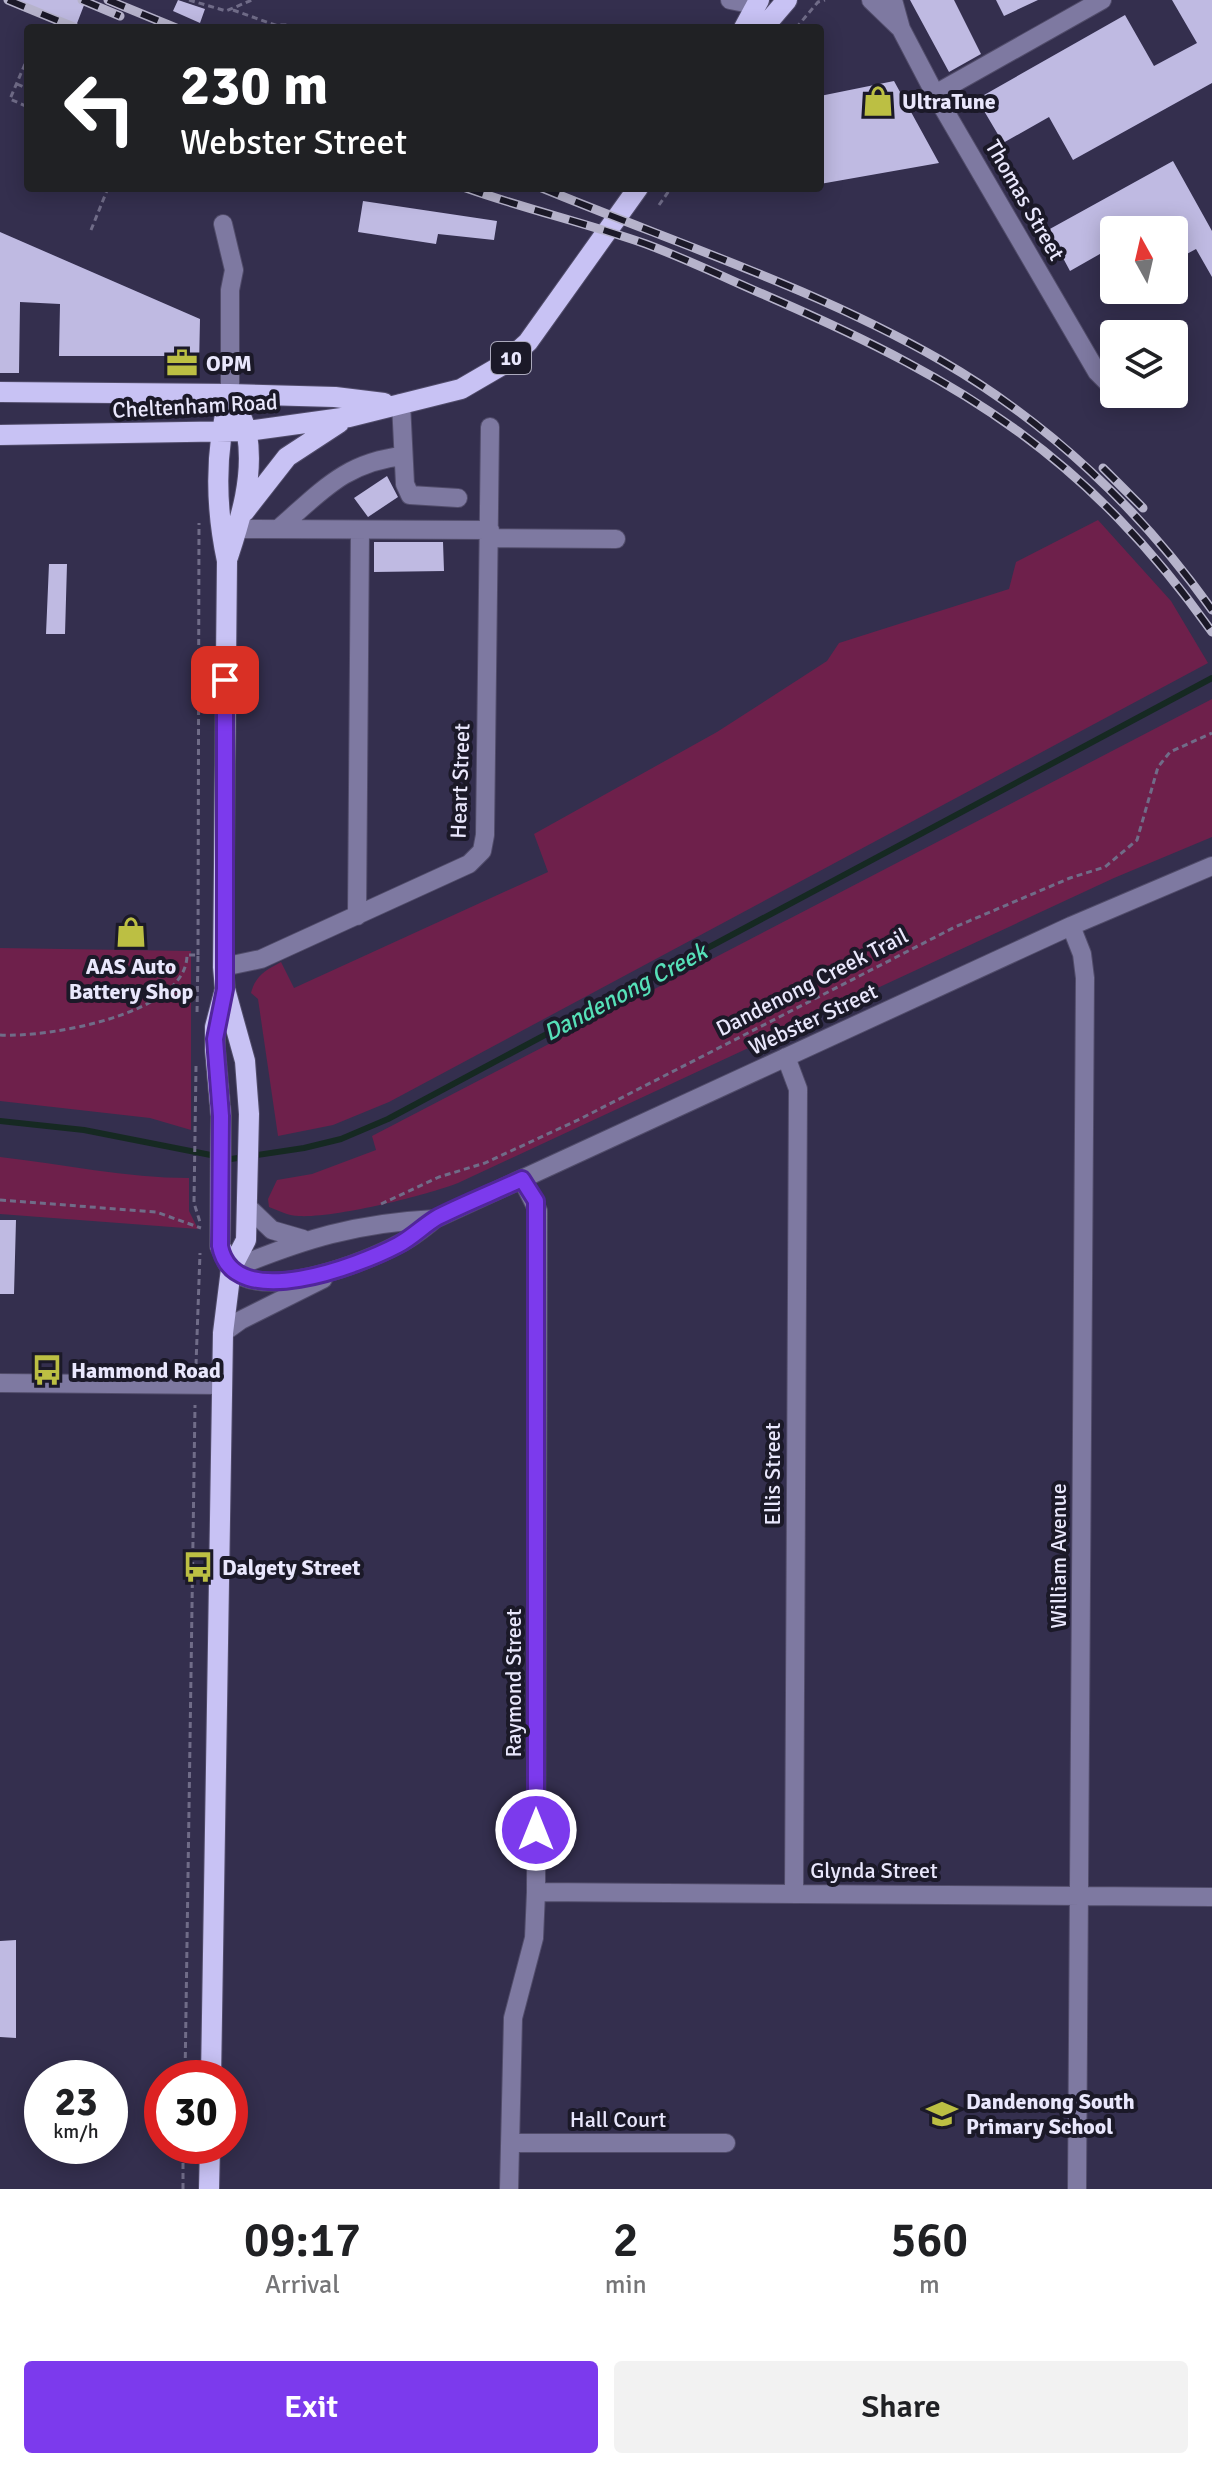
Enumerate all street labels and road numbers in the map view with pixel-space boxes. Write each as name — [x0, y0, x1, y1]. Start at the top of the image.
street label: Thomas Street — [980, 135, 1071, 265]
road number: 10 — [491, 342, 531, 374]
street label: Cheltenham Road — [112, 388, 278, 424]
street label: Heart Street — [444, 723, 476, 839]
street label: Dandenong Creek Trail — [711, 922, 913, 1042]
street label: Webster Street — [744, 977, 882, 1061]
street label: Ellis Street — [759, 1422, 786, 1525]
street label: William Avenue — [1045, 1483, 1072, 1629]
street label: Raymond Street — [500, 1608, 527, 1758]
street label: Glynda Street — [810, 1857, 938, 1884]
street label: Hall Court — [570, 2106, 666, 2133]

